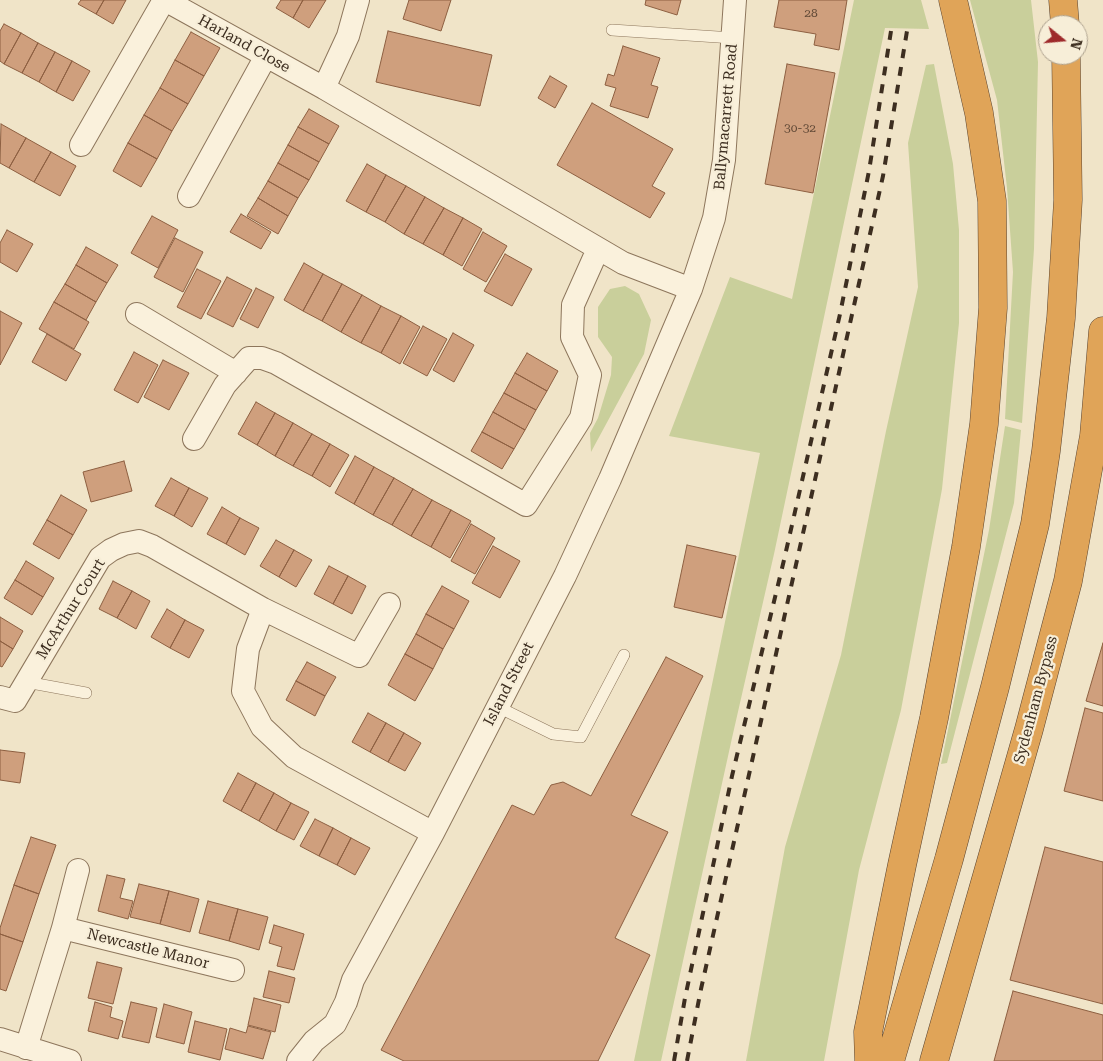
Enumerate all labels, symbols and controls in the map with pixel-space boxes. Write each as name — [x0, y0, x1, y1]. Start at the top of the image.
house number: 28 — [804, 6, 818, 20]
street label: Harland Close — [195, 11, 293, 77]
north arrow — [1038, 15, 1088, 65]
text: N — [1067, 37, 1086, 52]
street label: Ballymacarrett Road — [711, 43, 741, 191]
house number: 30-32 — [784, 121, 816, 135]
street label: McArthur Court — [33, 555, 109, 663]
street label: Sydenham Bypass — [1010, 634, 1062, 766]
street label: Island Street — [480, 639, 538, 729]
street label: Newcastle Manor — [85, 925, 211, 973]

